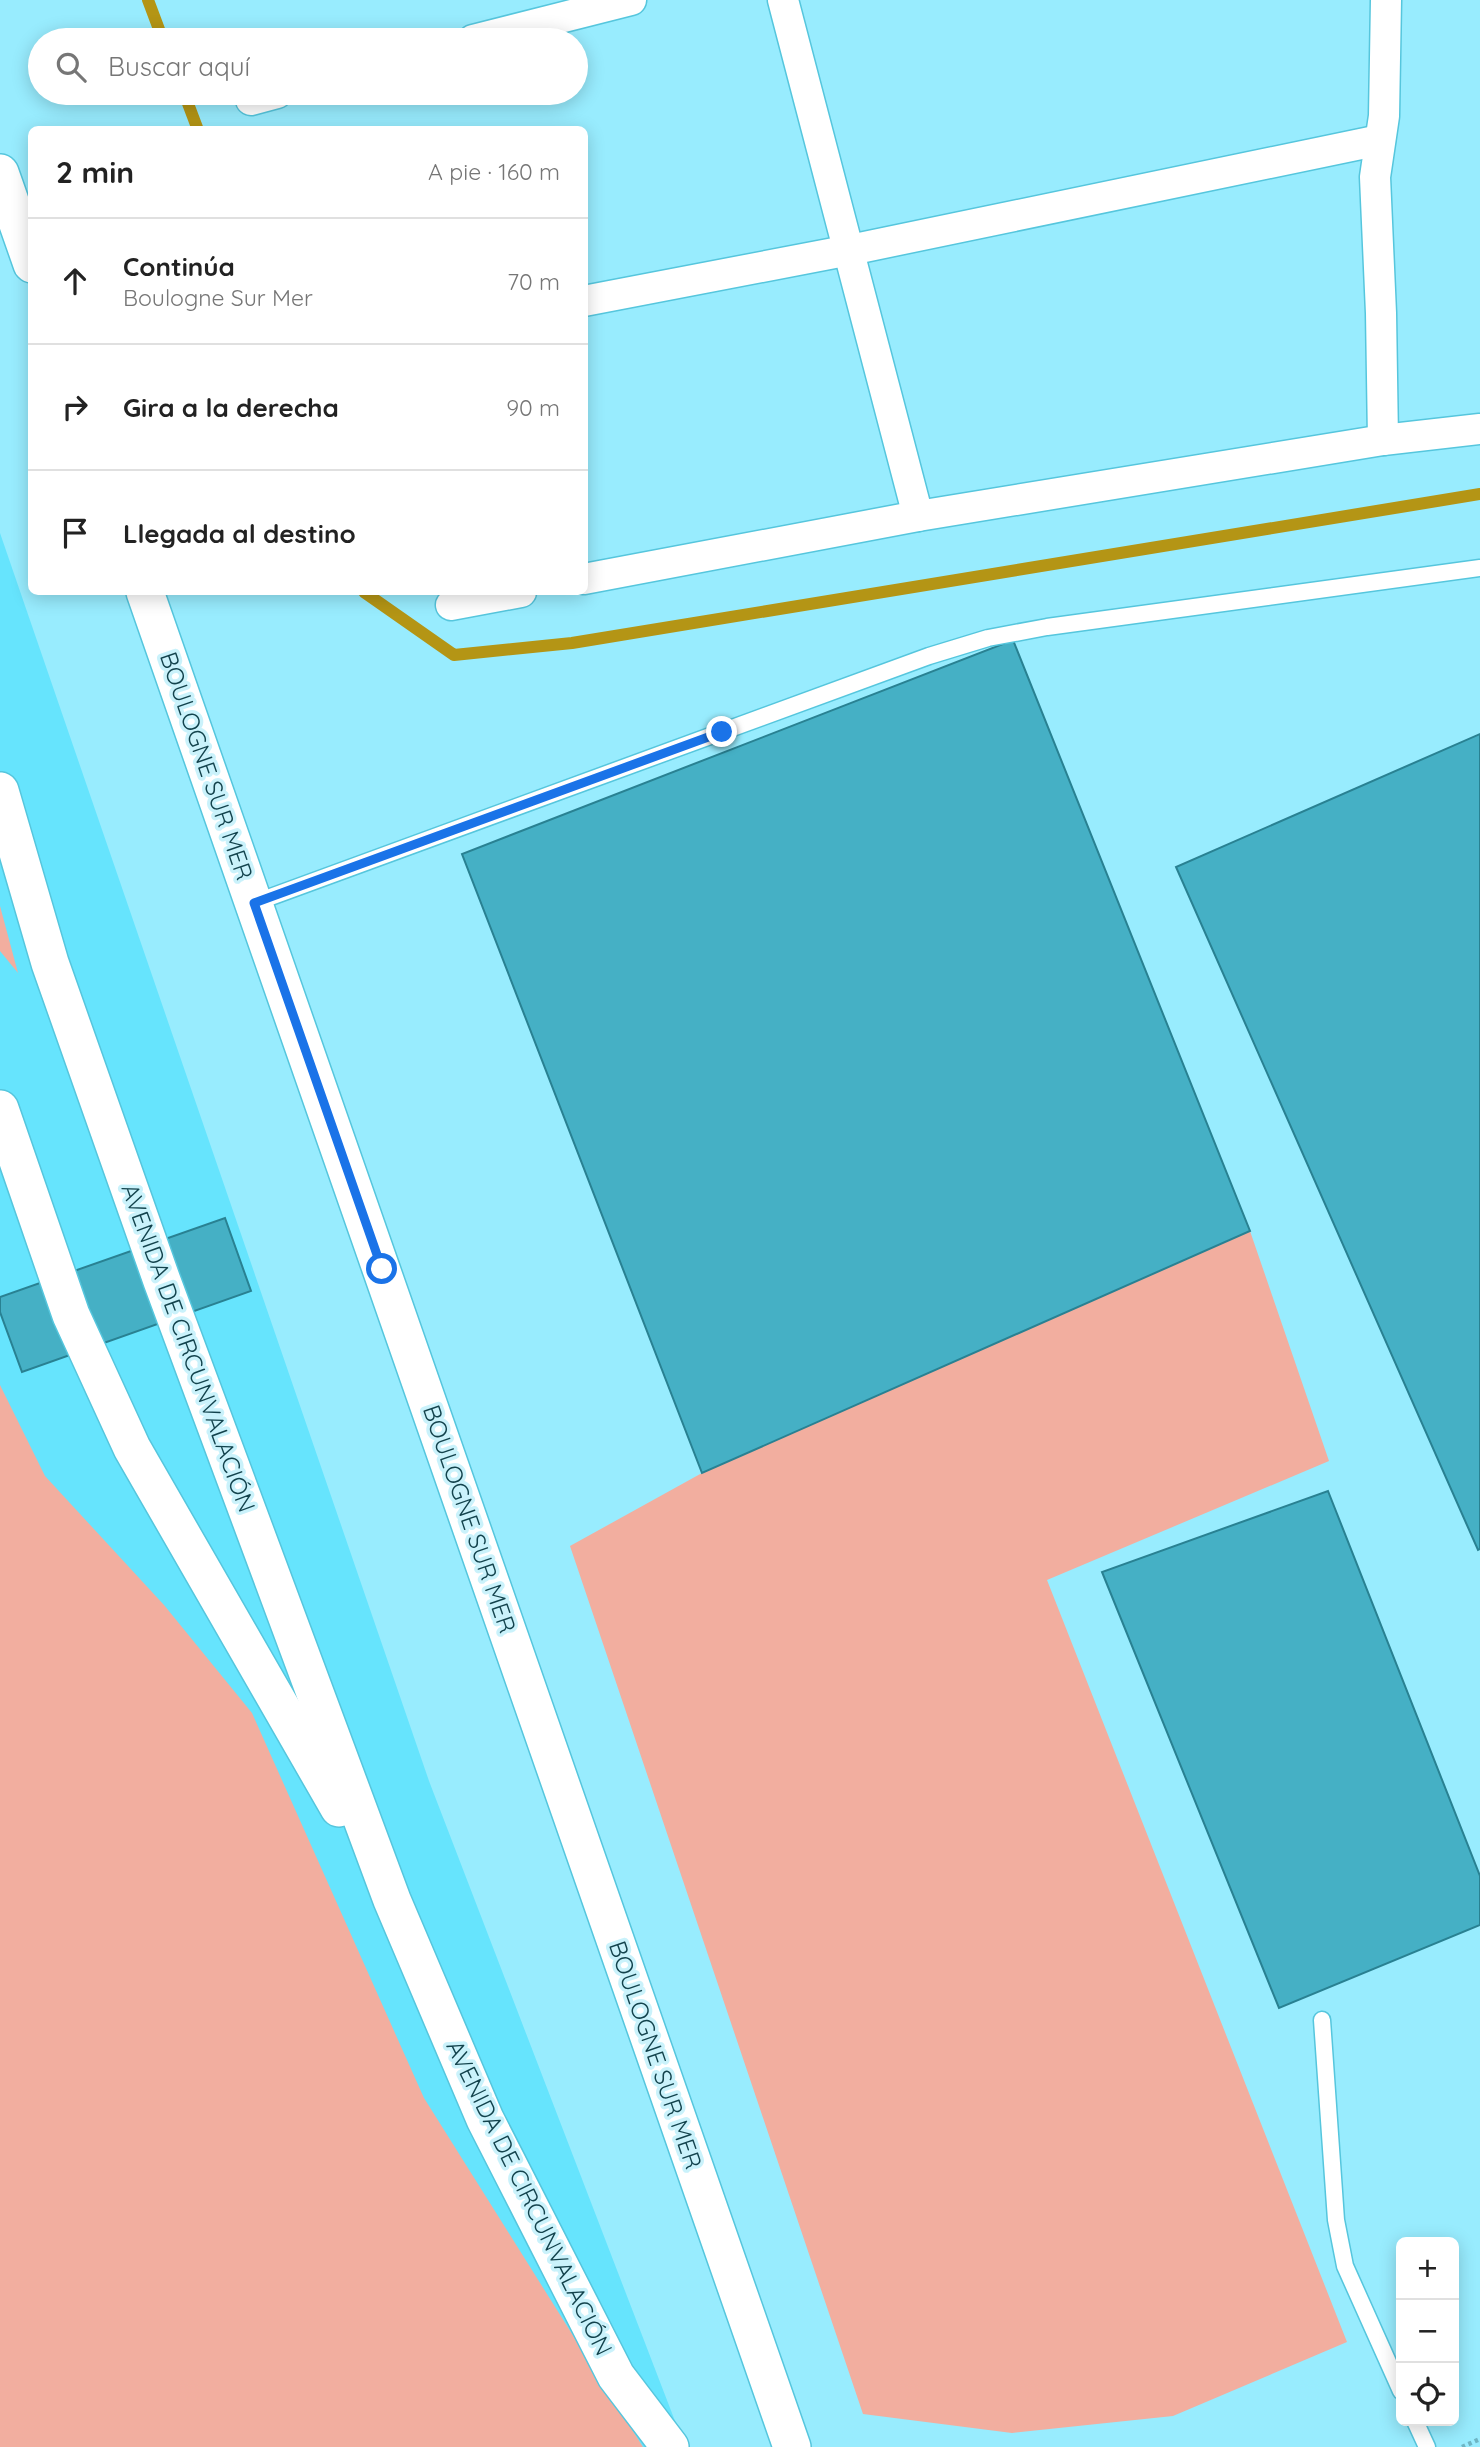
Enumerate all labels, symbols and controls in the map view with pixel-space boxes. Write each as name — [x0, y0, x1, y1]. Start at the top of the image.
search box — [28, 28, 588, 105]
icon: search — [52, 48, 90, 86]
text: Buscar aquí — [108, 50, 250, 83]
text: 2 min — [56, 153, 134, 191]
text: A pie · 160 m — [428, 157, 560, 186]
text: Continúa — [123, 250, 235, 283]
icon: ahead — [56, 262, 94, 300]
text: 70 m — [507, 267, 560, 296]
text: Boulogne Sur Mer — [123, 283, 313, 312]
icon: right — [56, 388, 94, 426]
text: Gira a la derecha — [123, 391, 339, 424]
text: 90 m — [506, 393, 560, 422]
icon: arrive — [56, 514, 94, 552]
text: Llegada al destino — [123, 517, 356, 550]
street label: BOULOGNE SUR MER — [154, 648, 260, 884]
route end — [706, 716, 737, 747]
street label: AVENIDA DE CIRCUNVALACIÓN — [115, 1179, 262, 1516]
route start — [366, 1253, 397, 1284]
street label: BOULOGNE SUR MER — [417, 1401, 523, 1637]
street label: BOULOGNE SUR MER — [603, 1937, 709, 2173]
street label: AVENIDA DE CIRCUNVALACIÓN — [440, 2035, 619, 2360]
map controls — [1396, 2237, 1459, 2426]
button: + — [1396, 2237, 1459, 2300]
button: − — [1396, 2300, 1459, 2363]
button: locate — [1396, 2363, 1459, 2426]

